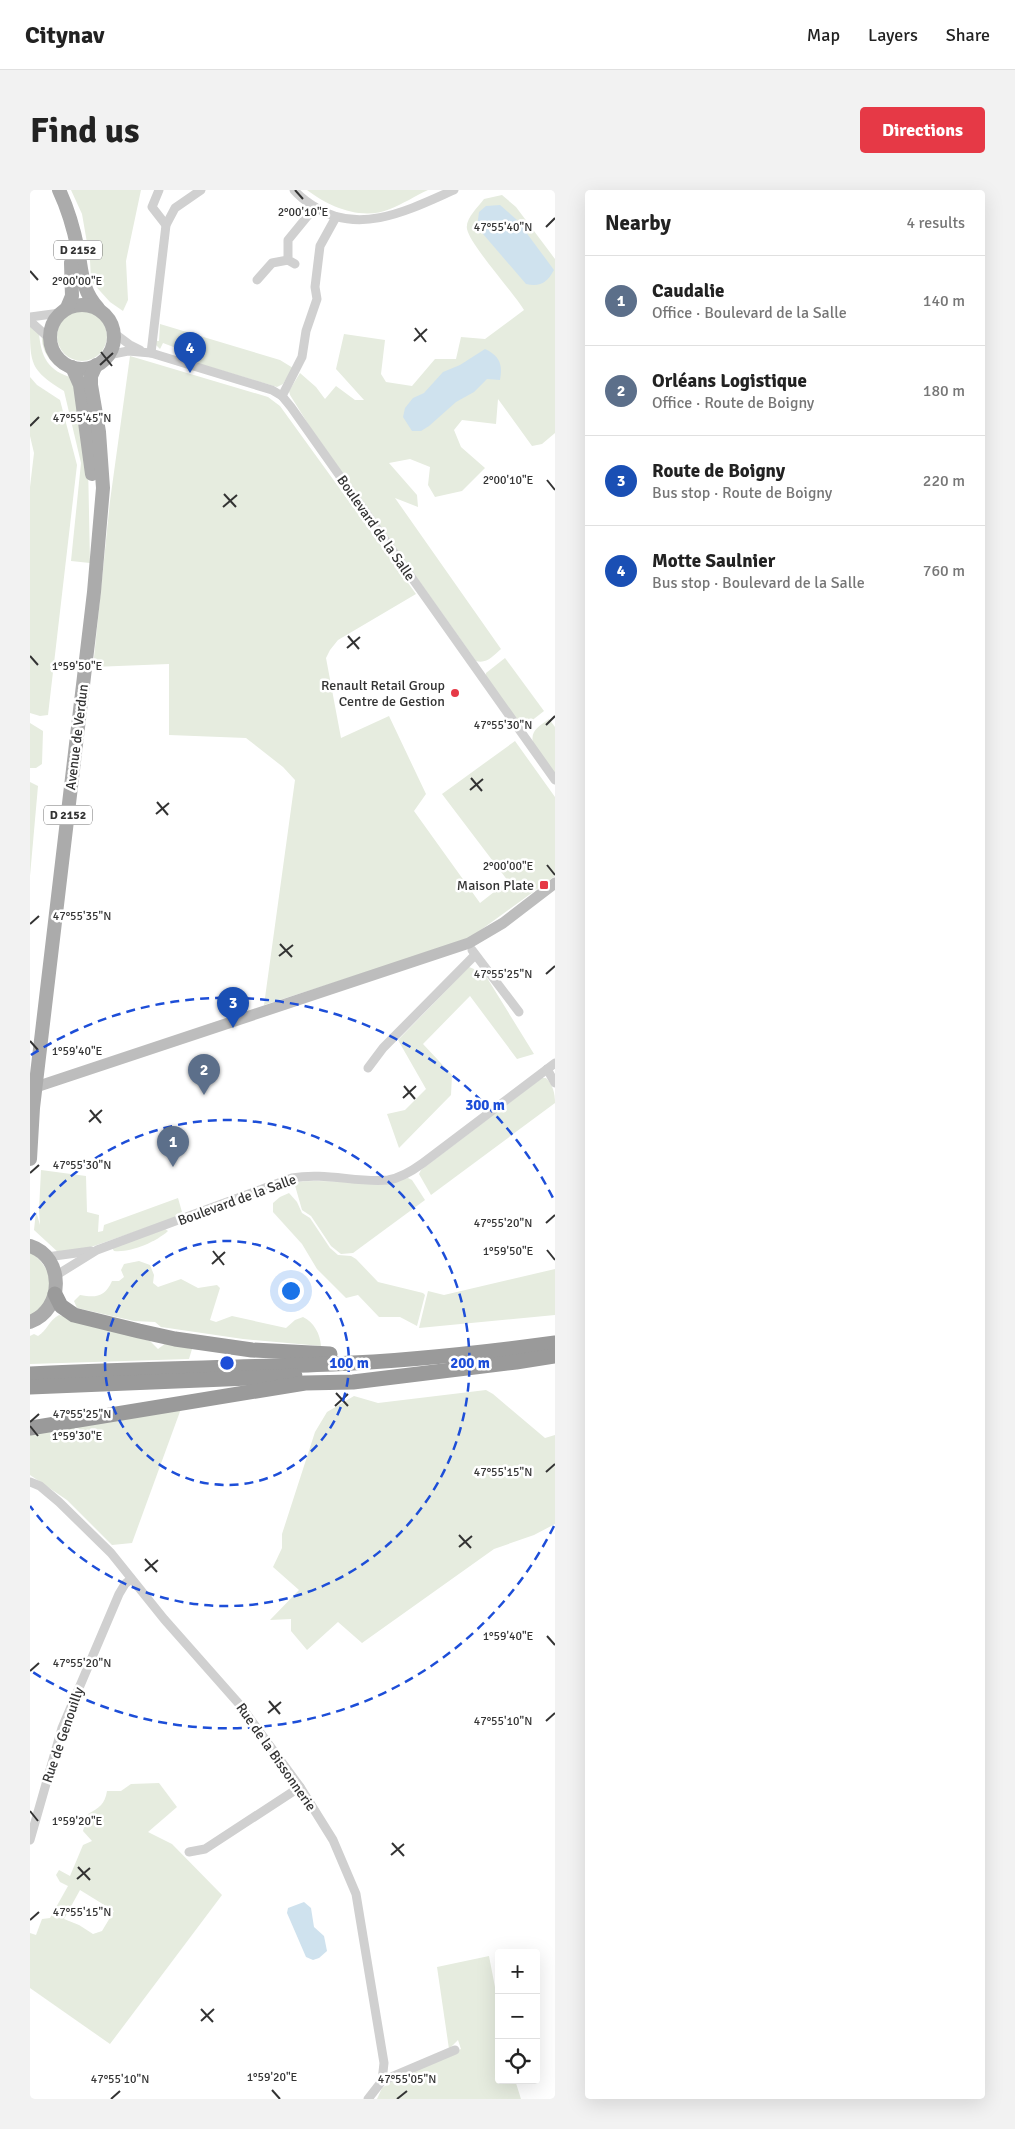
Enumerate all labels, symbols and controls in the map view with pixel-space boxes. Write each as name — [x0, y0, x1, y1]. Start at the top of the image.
text: Citynav — [25, 20, 104, 50]
text: Map — [807, 24, 840, 46]
text: Layers — [868, 24, 918, 46]
text: Share — [946, 24, 990, 46]
button: Directions — [860, 107, 985, 153]
text: Find us — [30, 109, 140, 152]
text: 2°00'10"E — [278, 205, 329, 220]
text: Nearby — [605, 210, 671, 236]
text: 4 results — [906, 213, 965, 233]
text: 47°55'40"N — [474, 220, 532, 235]
road number: D 2152 — [54, 240, 102, 260]
text: 2°00'00"E — [52, 274, 103, 289]
text: Caudalie — [652, 279, 725, 303]
text: 1 — [617, 291, 625, 311]
text: 140 m — [923, 291, 965, 311]
text: Office · Boulevard de la Salle — [652, 303, 847, 323]
pin: 4 — [174, 332, 206, 373]
text: Orléans Logistique — [652, 369, 807, 393]
text: 2 — [617, 381, 625, 401]
text: 180 m — [923, 381, 965, 401]
text: Office · Route de Boigny — [652, 393, 814, 413]
text: 47°55'45"N — [53, 411, 111, 426]
text: Route de Boigny — [652, 459, 785, 483]
text: 3 — [617, 471, 625, 491]
text: 220 m — [923, 471, 965, 491]
street label: Boulevard de la Salle — [333, 472, 419, 584]
text: 2°00'10"E — [483, 473, 534, 488]
text: Bus stop · Route de Boigny — [652, 483, 832, 503]
text: Motte Saulnier — [652, 549, 775, 573]
text: 4 — [617, 561, 625, 581]
text: 760 m — [923, 561, 965, 581]
text: Bus stop · Boulevard de la Salle — [652, 573, 865, 593]
text: 1°59'50"E — [52, 659, 103, 674]
place label: Renault Retail Group Centre de Gestion — [321, 677, 445, 710]
street label: Avenue de Verdun — [62, 683, 92, 791]
marker: Renault Retail Group Centre de Gestion — [449, 687, 461, 699]
text: 47°55'30"N — [474, 718, 532, 733]
road number: D 2152 — [44, 806, 92, 824]
text: 2°00'00"E — [483, 859, 534, 874]
place label: Maison Plate — [457, 877, 534, 894]
marker: Maison Plate — [538, 879, 550, 891]
text: 47°55'35"N — [53, 909, 111, 924]
text: 47°55'25"N — [474, 967, 532, 982]
pin: 3 — [217, 987, 249, 1028]
text: 1°59'40"E — [52, 1044, 103, 1059]
pin: 2 — [188, 1054, 220, 1095]
text: 300 m — [465, 1096, 505, 1114]
pin: 1 — [157, 1126, 189, 1167]
text: 47°55'30"N — [53, 1158, 111, 1173]
street label: Boulevard de la Salle — [175, 1171, 299, 1229]
text: 47°55'20"N — [474, 1216, 532, 1231]
text: 1°59'50"E — [483, 1244, 534, 1259]
your location — [278, 1278, 304, 1304]
centre of rings — [218, 1354, 236, 1372]
text: 100 m — [329, 1354, 369, 1372]
text: 200 m — [450, 1354, 490, 1372]
text: 47°55'25"N — [53, 1407, 111, 1422]
text: 1°59'30"E — [52, 1429, 103, 1444]
text: 47°55'15"N — [474, 1465, 532, 1480]
text: 1°59'40"E — [483, 1629, 534, 1644]
text: 47°55'20"N — [53, 1656, 111, 1671]
street label: Rue de Genouilly — [39, 1684, 87, 1785]
street label: Rue de la Bissonnerie — [232, 1700, 320, 1814]
text: 47°55'10"N — [474, 1714, 532, 1729]
text: 1°59'20"E — [52, 1814, 103, 1829]
text: 47°55'15"N — [53, 1905, 111, 1920]
map controls — [495, 1949, 540, 2084]
button: + — [495, 1949, 540, 1994]
button: − — [495, 1994, 540, 2039]
button: locate — [495, 2039, 540, 2084]
text: 1°59'20"E — [247, 2070, 298, 2085]
text: 47°55'10"N — [91, 2072, 149, 2087]
text: 47°55'05"N — [378, 2072, 436, 2087]

